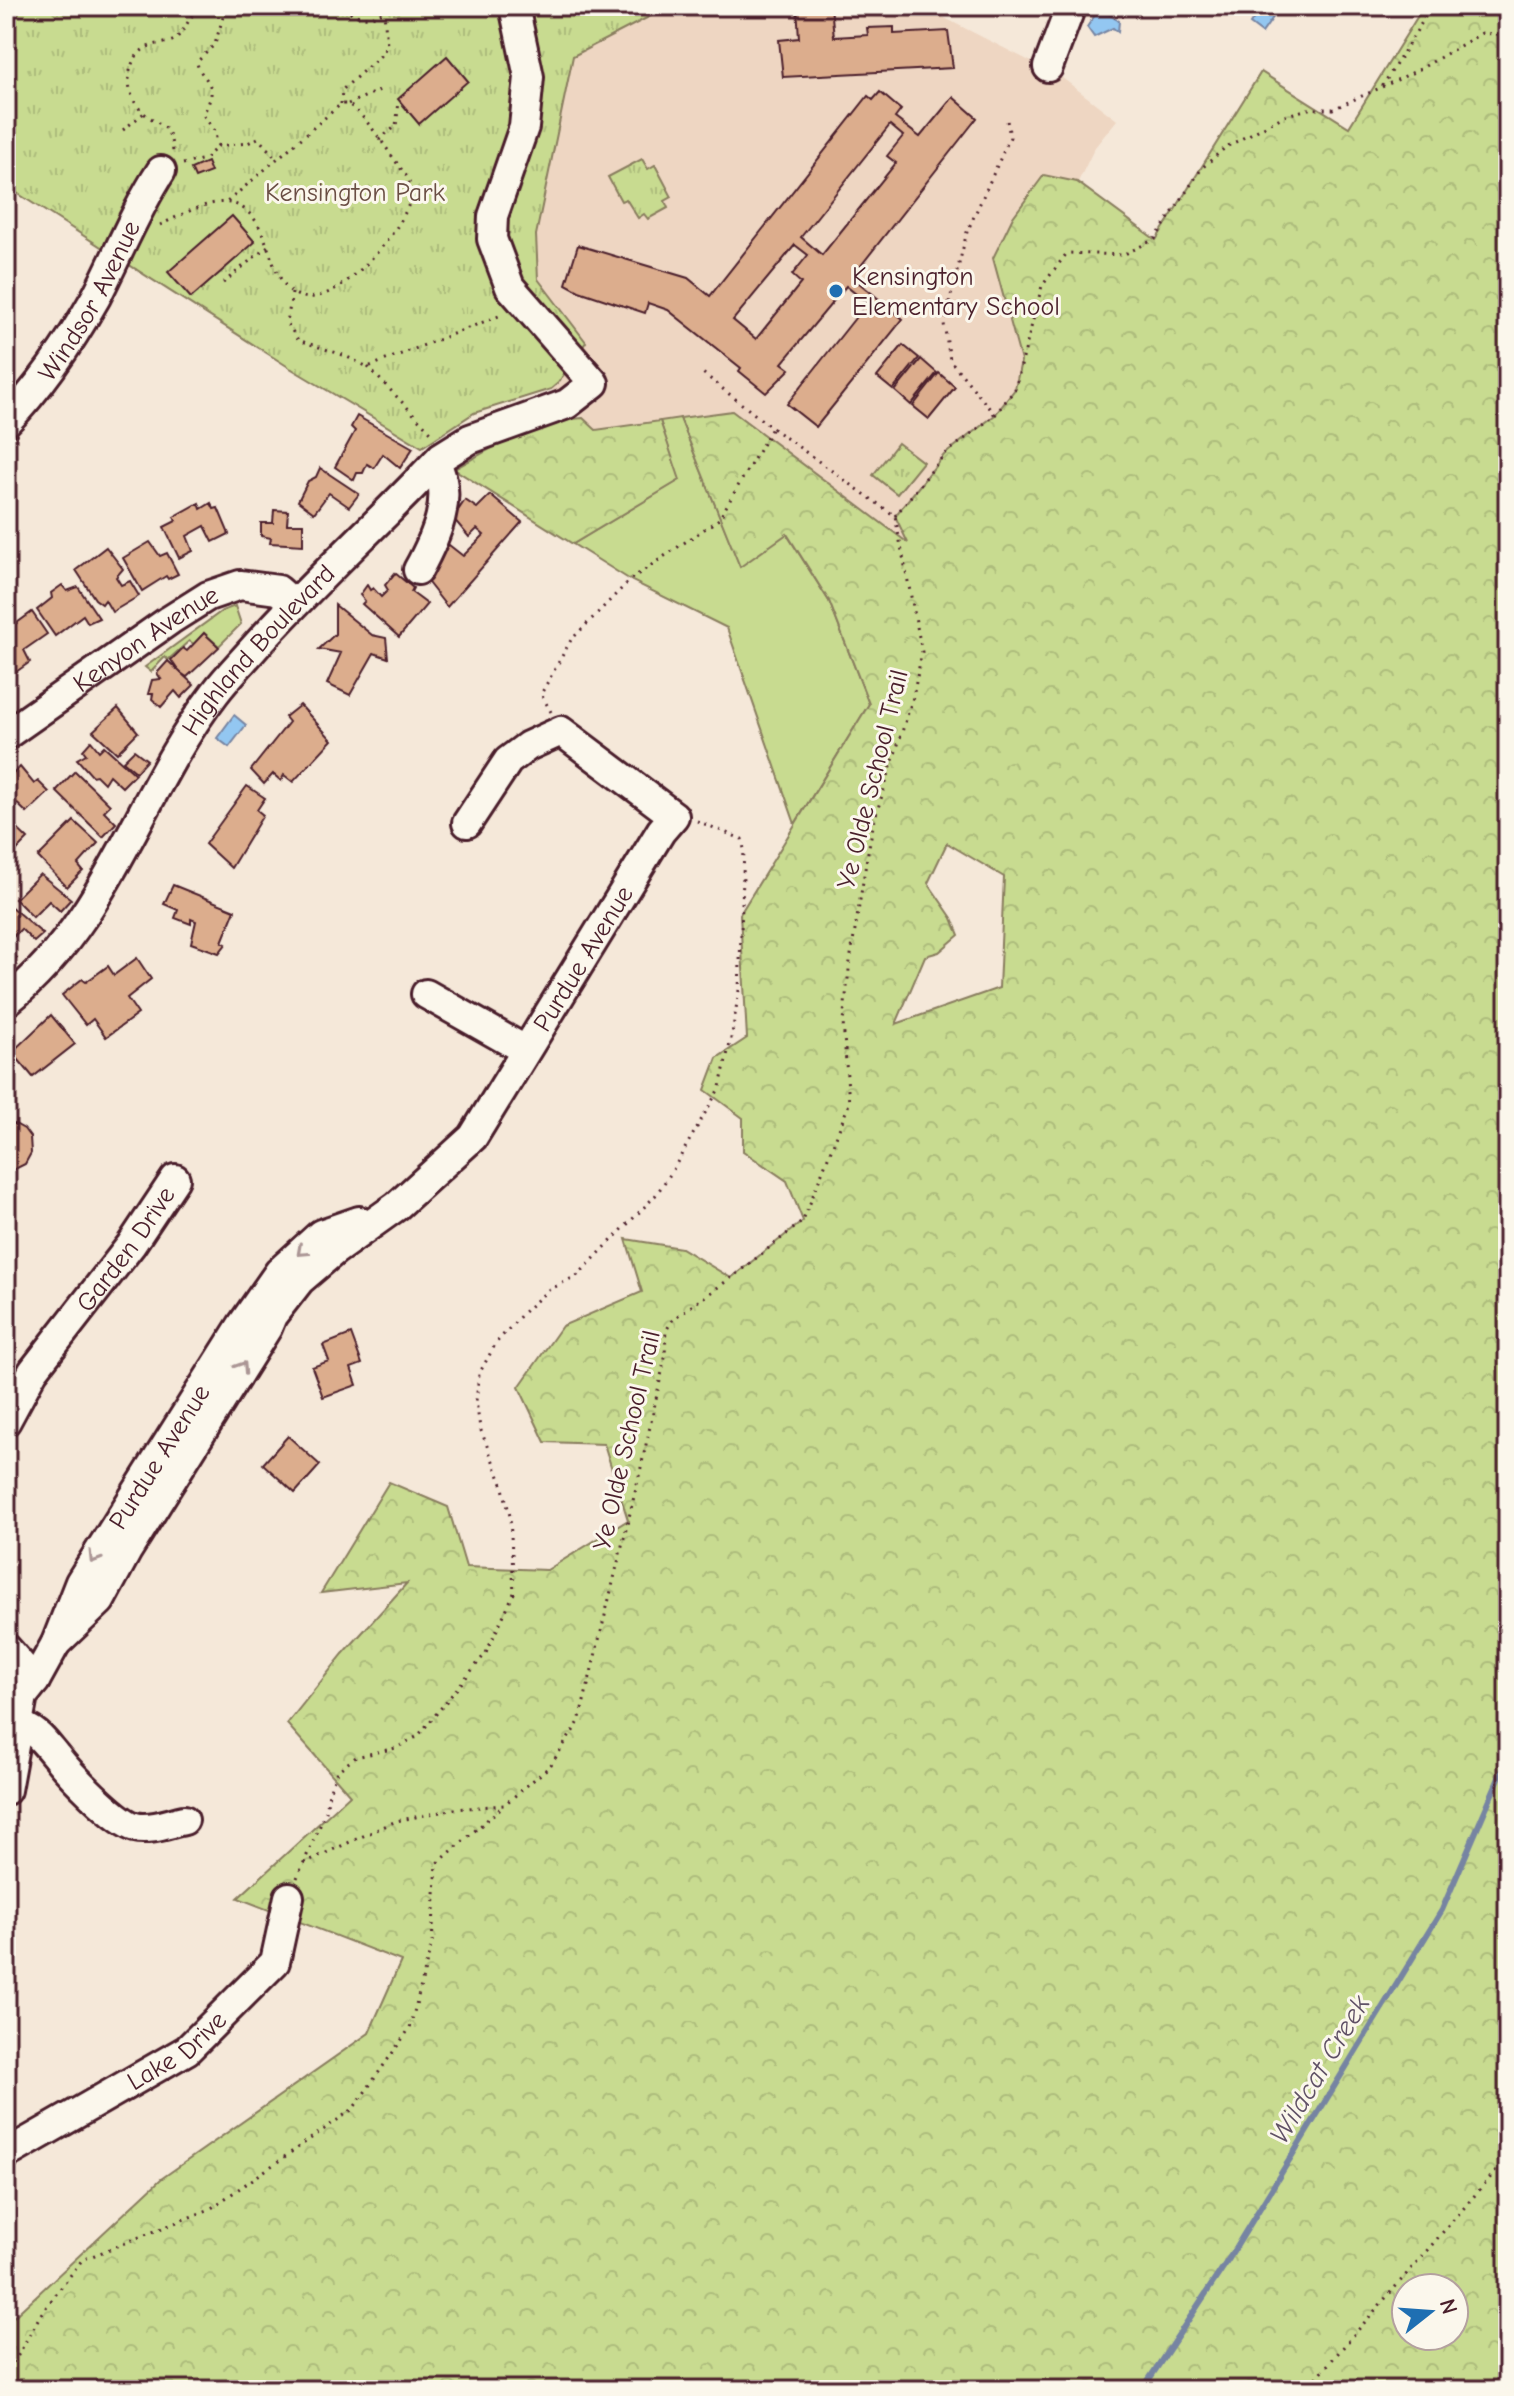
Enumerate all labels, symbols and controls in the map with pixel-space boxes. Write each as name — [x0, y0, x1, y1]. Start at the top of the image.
park label: Kensington Park — [265, 178, 445, 208]
street label: Windsor Avenue — [32, 216, 147, 387]
place label: Kensington Elementary School — [852, 262, 1060, 322]
marker: Kensington Elementary School — [827, 282, 845, 300]
street label: Highland Boulevard — [176, 559, 341, 741]
street label: Kenyon Avenue — [68, 580, 222, 699]
street label: Ye Olde School Trail — [831, 667, 915, 892]
street label: Purdue Avenue — [528, 881, 640, 1037]
street label: Garden Drive — [71, 1181, 182, 1318]
one-way arrow — [297, 1242, 312, 1256]
street label: Ye Olde School Trail — [587, 1327, 667, 1553]
one-way arrow — [232, 1361, 247, 1376]
street label: Purdue Avenue — [103, 1379, 217, 1535]
one-way arrow — [89, 1550, 104, 1564]
water label: Wildcat Creek — [1263, 1989, 1377, 2149]
street label: Lake Drive — [122, 2005, 233, 2097]
north arrow — [1390, 2272, 1470, 2352]
text: N — [1434, 2296, 1463, 2317]

